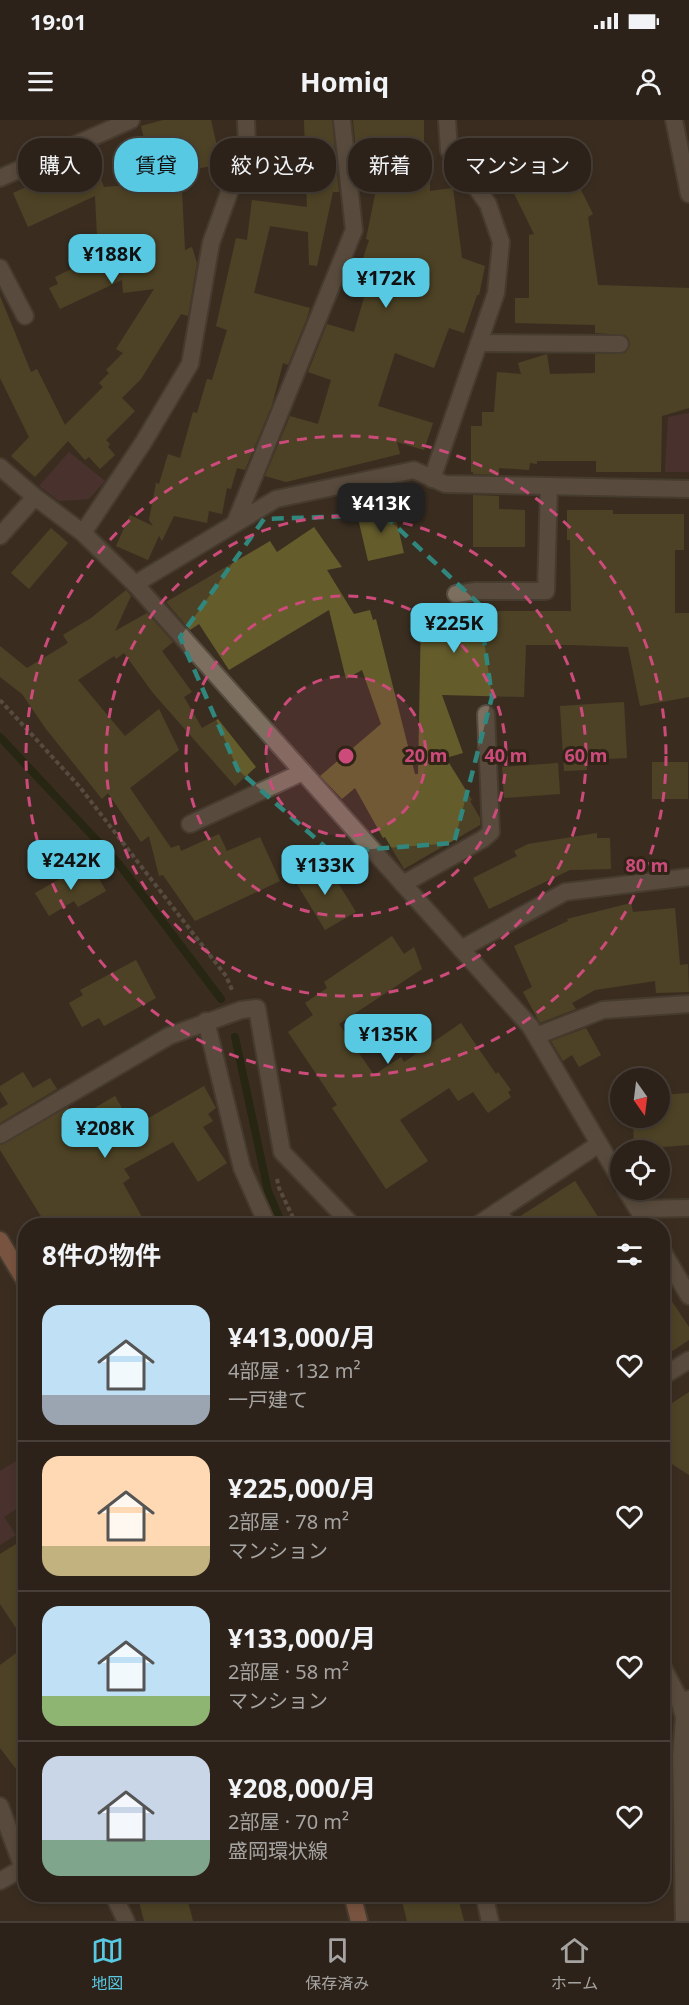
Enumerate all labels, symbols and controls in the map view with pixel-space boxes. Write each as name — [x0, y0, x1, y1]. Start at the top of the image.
text: 19:01 — [30, 6, 87, 36]
text: Homiq — [300, 63, 389, 100]
icon: menu — [24, 65, 57, 98]
icon: person — [632, 65, 665, 98]
chip: 購入 — [18, 138, 102, 192]
chip: 賃貸 — [114, 138, 198, 192]
chip: 絞り込み — [210, 138, 336, 192]
chip: 新着 — [348, 138, 432, 192]
chip: マンション — [444, 138, 591, 192]
pin: ¥188K — [70, 234, 154, 285]
text: ¥188K — [82, 240, 142, 267]
pin: ¥172K — [344, 258, 428, 309]
text: ¥172K — [356, 264, 416, 291]
pin: ¥413K — [339, 483, 423, 534]
text: ¥413K — [351, 489, 411, 516]
pin: ¥225K — [412, 603, 496, 654]
text: ¥225K — [424, 609, 484, 636]
text: 20 m — [405, 743, 447, 767]
text: 40 m — [485, 743, 527, 767]
text: 60 m — [565, 743, 607, 767]
centre of rings — [336, 746, 356, 766]
pin: ¥242K — [29, 840, 113, 891]
pin: ¥133K — [283, 845, 367, 896]
text: ¥242K — [41, 846, 101, 873]
text: ¥133K — [295, 851, 355, 878]
text: 80 m — [626, 853, 668, 877]
pin: ¥135K — [346, 1014, 430, 1065]
text: ¥135K — [358, 1020, 418, 1047]
north arrow — [610, 1068, 670, 1128]
map controls — [610, 1068, 670, 1200]
pin: ¥208K — [63, 1108, 147, 1159]
text: ¥208K — [75, 1114, 135, 1141]
button: locate — [610, 1140, 670, 1200]
text: 8件の物件 — [42, 1237, 161, 1273]
icon: filters — [613, 1238, 646, 1271]
text: ¥413,000/月 — [228, 1319, 376, 1355]
icon: home — [90, 1329, 162, 1401]
icon: heart — [613, 1349, 646, 1382]
text: 4部屋 · 132 m² — [228, 1357, 360, 1384]
text: 一戸建て — [228, 1386, 308, 1413]
text: ¥225,000/月 — [228, 1470, 376, 1506]
icon: home — [90, 1480, 162, 1552]
icon: heart — [613, 1500, 646, 1533]
text: 2部屋 · 78 m² — [228, 1508, 349, 1535]
text: マンション — [228, 1537, 328, 1564]
text: ¥133,000/月 — [228, 1620, 376, 1656]
icon: home — [90, 1630, 162, 1702]
icon: heart — [613, 1650, 646, 1683]
text: 2部屋 · 58 m² — [228, 1658, 349, 1685]
text: マンション — [228, 1687, 328, 1714]
text: ¥208,000/月 — [228, 1770, 376, 1806]
icon: home — [90, 1780, 162, 1852]
icon: heart — [613, 1800, 646, 1833]
text: 2部屋 · 70 m² — [228, 1808, 349, 1835]
text: 盛岡環状線 — [228, 1837, 328, 1864]
tab: 地図 — [91, 1934, 124, 1994]
tab: 保存済み — [305, 1934, 369, 1994]
tab: ホーム — [551, 1934, 598, 1994]

